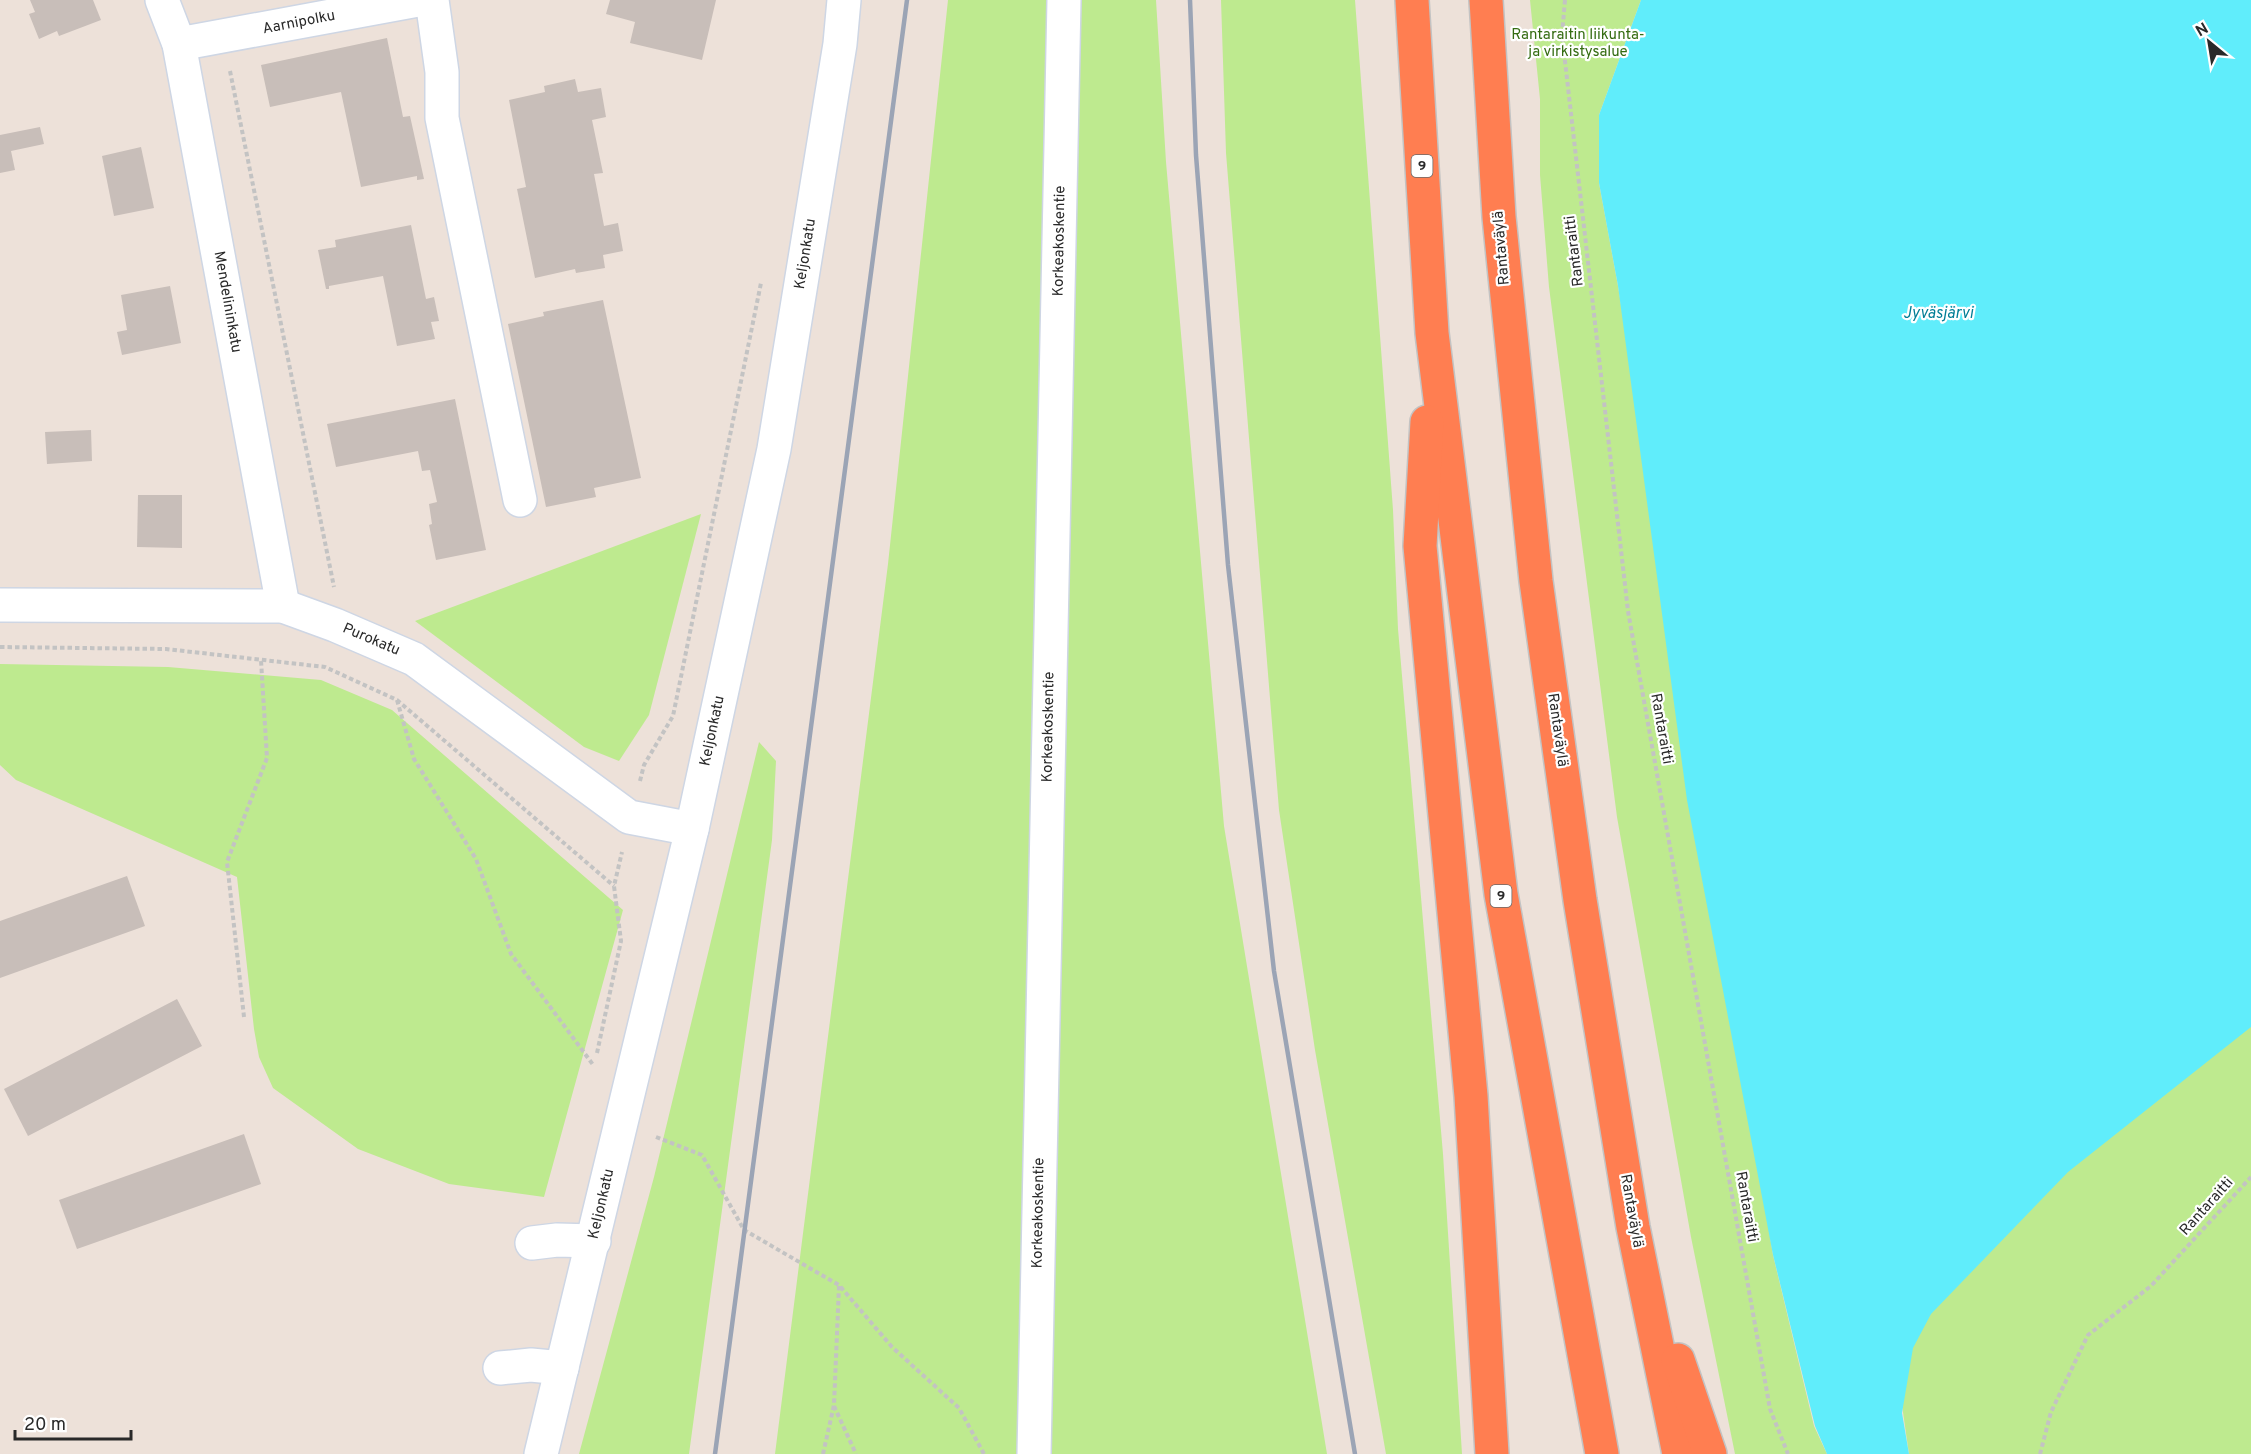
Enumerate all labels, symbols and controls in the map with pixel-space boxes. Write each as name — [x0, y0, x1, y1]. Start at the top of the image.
street label: Aarnipolku — [261, 7, 337, 39]
north arrow — [2179, 12, 2239, 72]
text: N — [2193, 19, 2212, 42]
park label: Rantaraitin liikunta- ja virkistysalue — [1511, 26, 1645, 62]
road number: 9 — [1412, 155, 1432, 177]
street label: Korkeakoskentie — [1050, 185, 1070, 297]
street label: Rantaväylä — [1489, 210, 1515, 286]
street label: Rantaraitti — [1561, 214, 1589, 288]
street label: Keljonkatu — [791, 217, 821, 291]
street label: Mendelininkatu — [209, 250, 245, 354]
water label: Jyväsjärvi — [1903, 304, 1974, 324]
street label: Purokatu — [339, 619, 403, 661]
street label: Korkeakoskentie — [1039, 671, 1059, 783]
street label: Rantaväylä — [1542, 692, 1572, 768]
street label: Rantaraitti — [1645, 692, 1677, 766]
street label: Keljonkatu — [696, 694, 730, 768]
road number: 9 — [1490, 885, 1512, 907]
street label: Korkeakoskentie — [1029, 1157, 1049, 1269]
street label: Keljonkatu — [585, 1167, 619, 1241]
street label: Rantaraitti — [1730, 1170, 1762, 1244]
street label: Rantaväylä — [1615, 1173, 1647, 1249]
street label: Rantaraitti — [2176, 1174, 2238, 1240]
scale bar — [15, 1403, 130, 1441]
text: 20 m — [24, 1414, 66, 1437]

